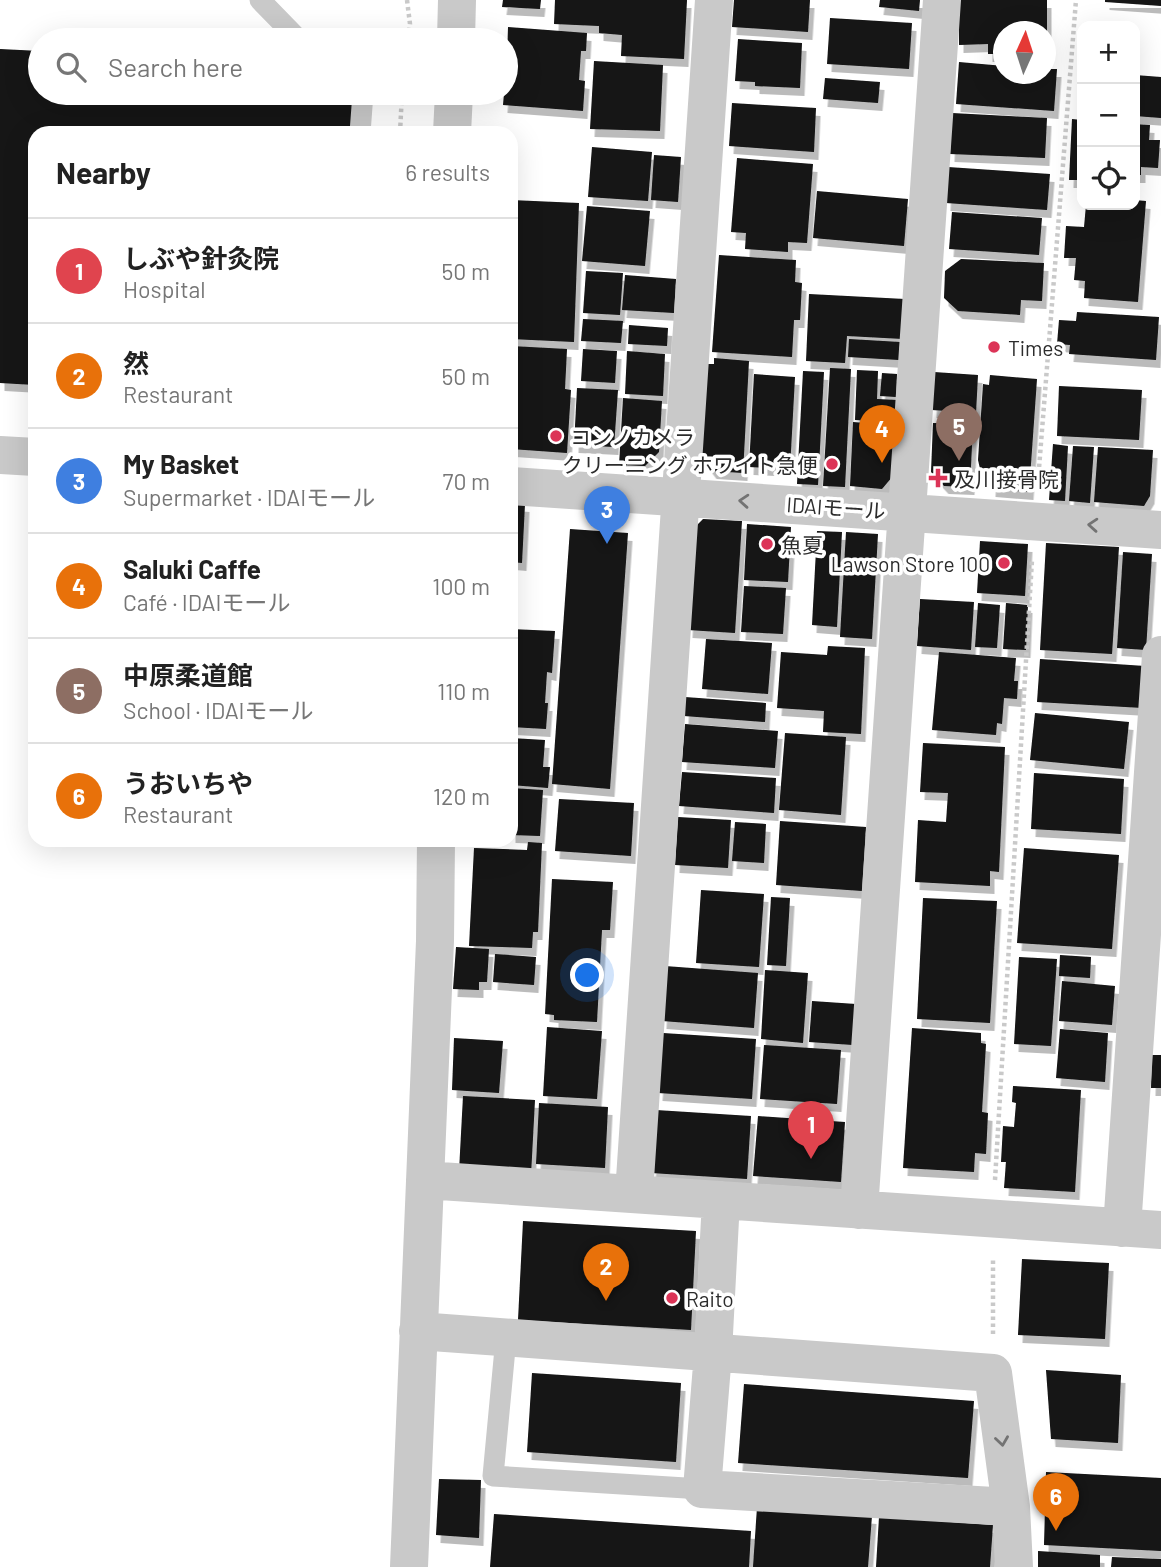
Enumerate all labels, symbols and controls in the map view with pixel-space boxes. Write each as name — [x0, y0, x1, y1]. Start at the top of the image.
north arrow — [993, 21, 1056, 84]
map controls — [1077, 21, 1140, 210]
button: + — [1077, 21, 1140, 84]
search box — [28, 28, 518, 105]
icon: search — [52, 48, 90, 86]
text: Search here — [108, 51, 243, 82]
button: − — [1077, 84, 1140, 147]
button: locate — [1077, 147, 1140, 210]
text: Nearby — [56, 154, 151, 190]
text: 6 results — [405, 158, 490, 186]
text: しぶや針灸院 — [123, 242, 279, 273]
text: 1 — [75, 257, 83, 285]
text: 50 m — [442, 257, 490, 285]
text: Hospital — [123, 275, 206, 303]
place label: Times — [1008, 335, 1063, 360]
marker: Times — [986, 339, 1002, 355]
text: 然 — [123, 347, 149, 378]
text: 2 — [73, 362, 85, 390]
text: 50 m — [442, 362, 490, 390]
text: Restaurant — [123, 380, 233, 408]
pin: 5 — [936, 403, 982, 461]
pin: 4 — [859, 405, 905, 463]
place label: コンノカメラ — [570, 424, 695, 449]
marker: コンノカメラ — [548, 428, 564, 444]
text: My Basket — [123, 448, 239, 479]
place label: クリーニング ホワイト急便 — [562, 452, 818, 477]
marker: クリーニング ホワイト急便 — [824, 456, 840, 472]
place label: 及川接骨院 — [954, 466, 1059, 491]
text: 3 — [73, 467, 85, 495]
text: 70 m — [443, 467, 490, 495]
marker: 及川接骨院 — [928, 468, 948, 488]
text: Supermarket · IDAIモール — [123, 483, 375, 511]
pin: 3 — [584, 486, 630, 544]
street label: IDAIモール — [786, 491, 886, 523]
one-way arrow — [738, 494, 749, 509]
one-way arrow — [1087, 518, 1098, 533]
place label: 魚夏 — [781, 532, 823, 557]
marker: 魚夏 — [759, 536, 775, 552]
place label: Lawson Store 100 — [831, 551, 990, 576]
text: Saluki Caffe — [123, 553, 261, 584]
marker: Lawson Store 100 — [996, 555, 1012, 571]
text: 4 — [72, 572, 86, 600]
text: 100 m — [432, 572, 490, 600]
text: Café · IDAIモール — [123, 588, 290, 616]
text: 中原柔道館 — [123, 659, 253, 690]
text: 5 — [73, 677, 85, 705]
text: 110 m — [437, 677, 490, 705]
text: School · IDAIモール — [123, 696, 314, 724]
text: うおいちや — [123, 767, 253, 798]
text: 6 — [73, 782, 85, 810]
text: 120 m — [433, 782, 490, 810]
text: Restaurant — [123, 800, 233, 828]
your location — [570, 958, 604, 992]
pin: 1 — [788, 1101, 834, 1159]
pin: 2 — [583, 1243, 629, 1301]
place label: Raito — [686, 1286, 734, 1311]
marker: Raito — [664, 1290, 680, 1306]
one-way arrow — [994, 1435, 1009, 1447]
pin: 6 — [1033, 1473, 1079, 1531]

